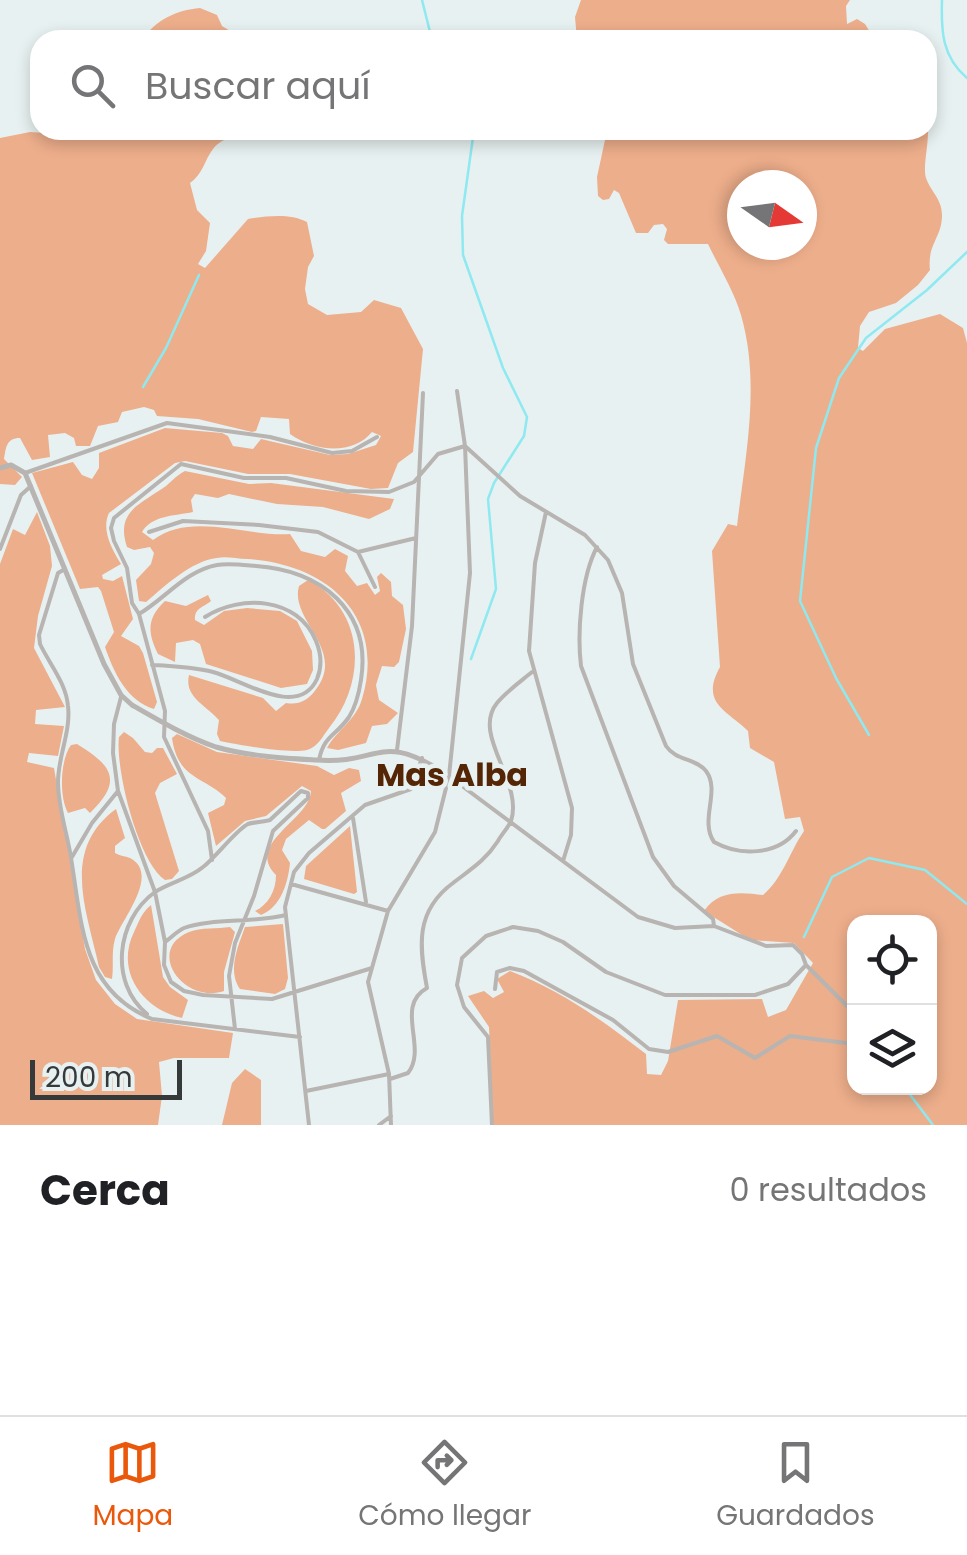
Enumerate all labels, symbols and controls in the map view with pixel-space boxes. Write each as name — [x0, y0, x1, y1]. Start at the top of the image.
search box — [30, 30, 937, 140]
icon: search — [65, 58, 120, 113]
text: Buscar aquí — [145, 59, 371, 112]
north arrow — [727, 170, 817, 260]
district label: Mas Alba — [376, 752, 528, 797]
map controls — [847, 915, 937, 1095]
button: locate — [847, 915, 937, 1005]
button: layers — [847, 1005, 937, 1095]
scale bar — [30, 1055, 182, 1100]
text: 200 m — [45, 1058, 133, 1097]
text: Cerca — [40, 1161, 170, 1220]
text: 0 resultados — [729, 1167, 927, 1212]
tab: Mapa — [92, 1435, 173, 1537]
tab: Cómo llegar — [358, 1435, 531, 1537]
tab: Guardados — [716, 1435, 875, 1537]

